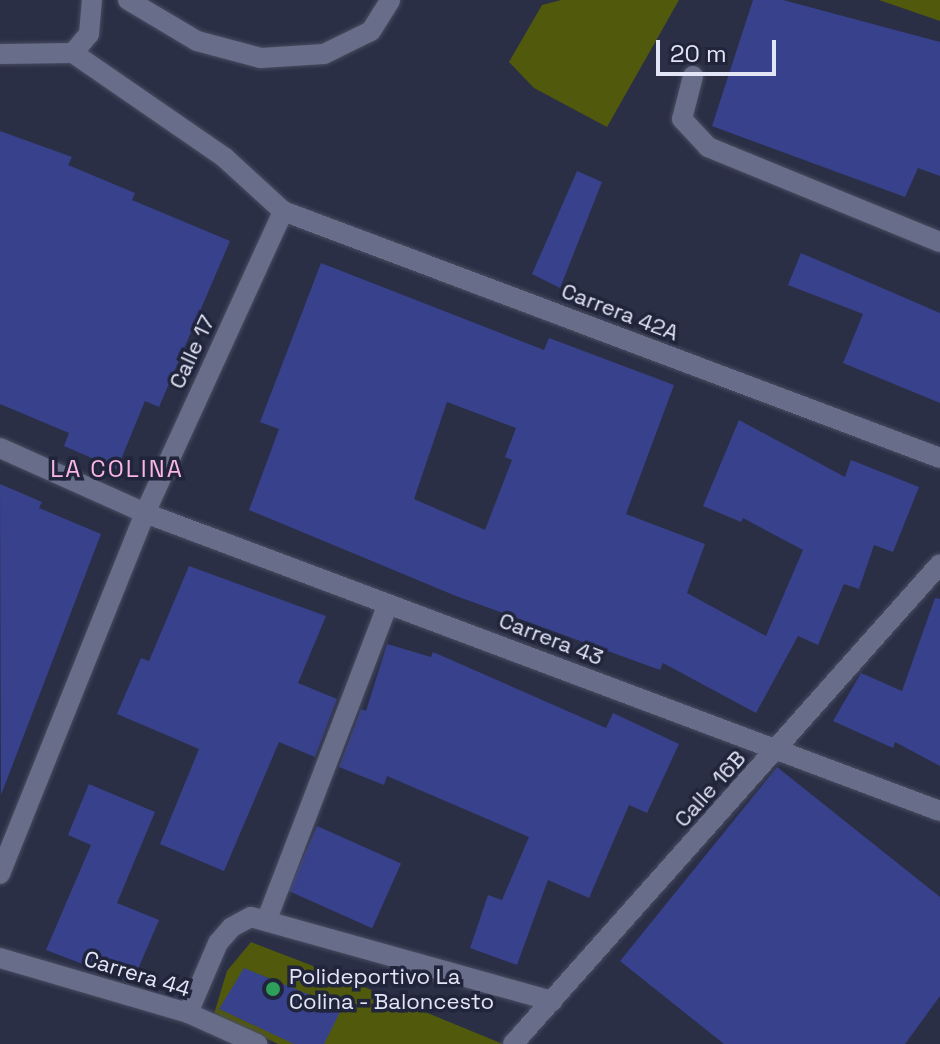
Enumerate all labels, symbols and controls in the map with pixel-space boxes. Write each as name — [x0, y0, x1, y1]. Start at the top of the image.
scale bar — [660, 24, 780, 74]
text: 20 m — [670, 38, 727, 69]
street label: Carrera 42A — [558, 278, 682, 346]
street label: Calle 17 — [164, 311, 220, 393]
district label: LA COLINA — [50, 455, 184, 483]
street label: Carrera 43 — [495, 607, 607, 671]
street label: Calle 16B — [669, 745, 751, 833]
street label: Carrera 44 — [81, 945, 193, 1003]
place label: Polideportivo La Colina - Baloncesto — [289, 963, 495, 1014]
marker: Polideportivo La Colina - Baloncesto — [264, 980, 282, 998]

